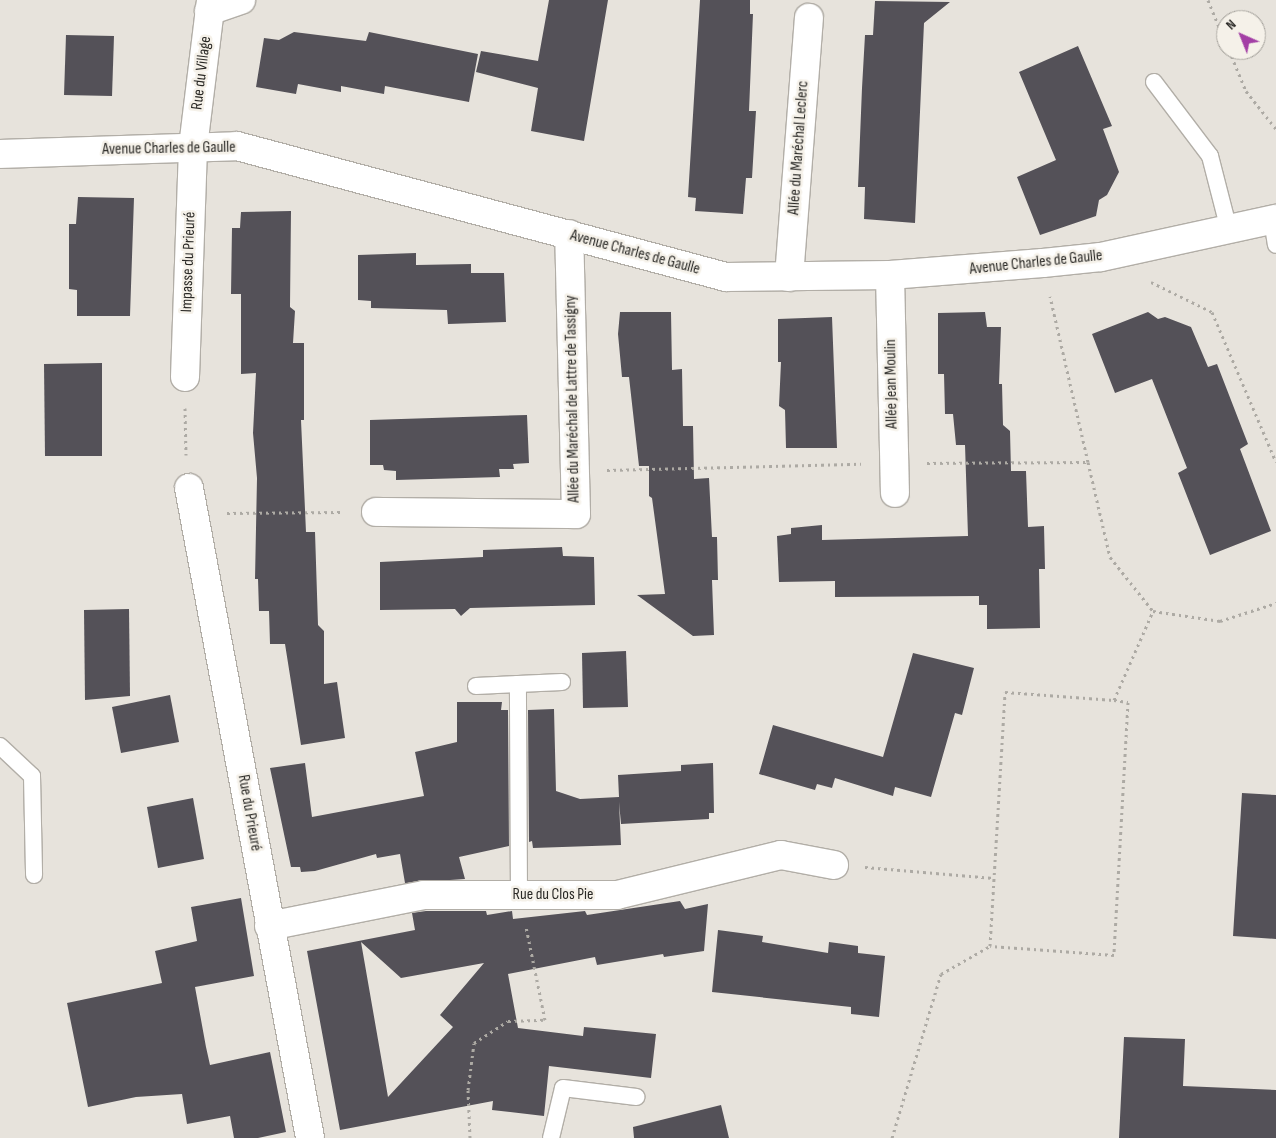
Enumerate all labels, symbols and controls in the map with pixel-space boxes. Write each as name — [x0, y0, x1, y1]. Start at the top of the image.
north arrow — [1216, 10, 1266, 60]
text: N — [1222, 16, 1240, 33]
street label: Rue du Village — [188, 35, 216, 111]
street label: Allée du Maréchal Leclerc — [785, 80, 813, 216]
street label: Avenue Charles de Gaulle — [102, 138, 236, 160]
street label: Impasse du Prieuré — [178, 211, 200, 313]
street label: Avenue Charles de Gaulle — [568, 226, 702, 280]
street label: Avenue Charles de Gaulle — [969, 246, 1103, 280]
street label: Allée du Maréchal de Lattre de Tassigny — [562, 295, 584, 503]
street label: Allée Jean Moulin — [882, 339, 902, 429]
street label: Rue du Prieuré — [233, 773, 265, 853]
street label: Rue du Clos Pie — [513, 885, 593, 905]

